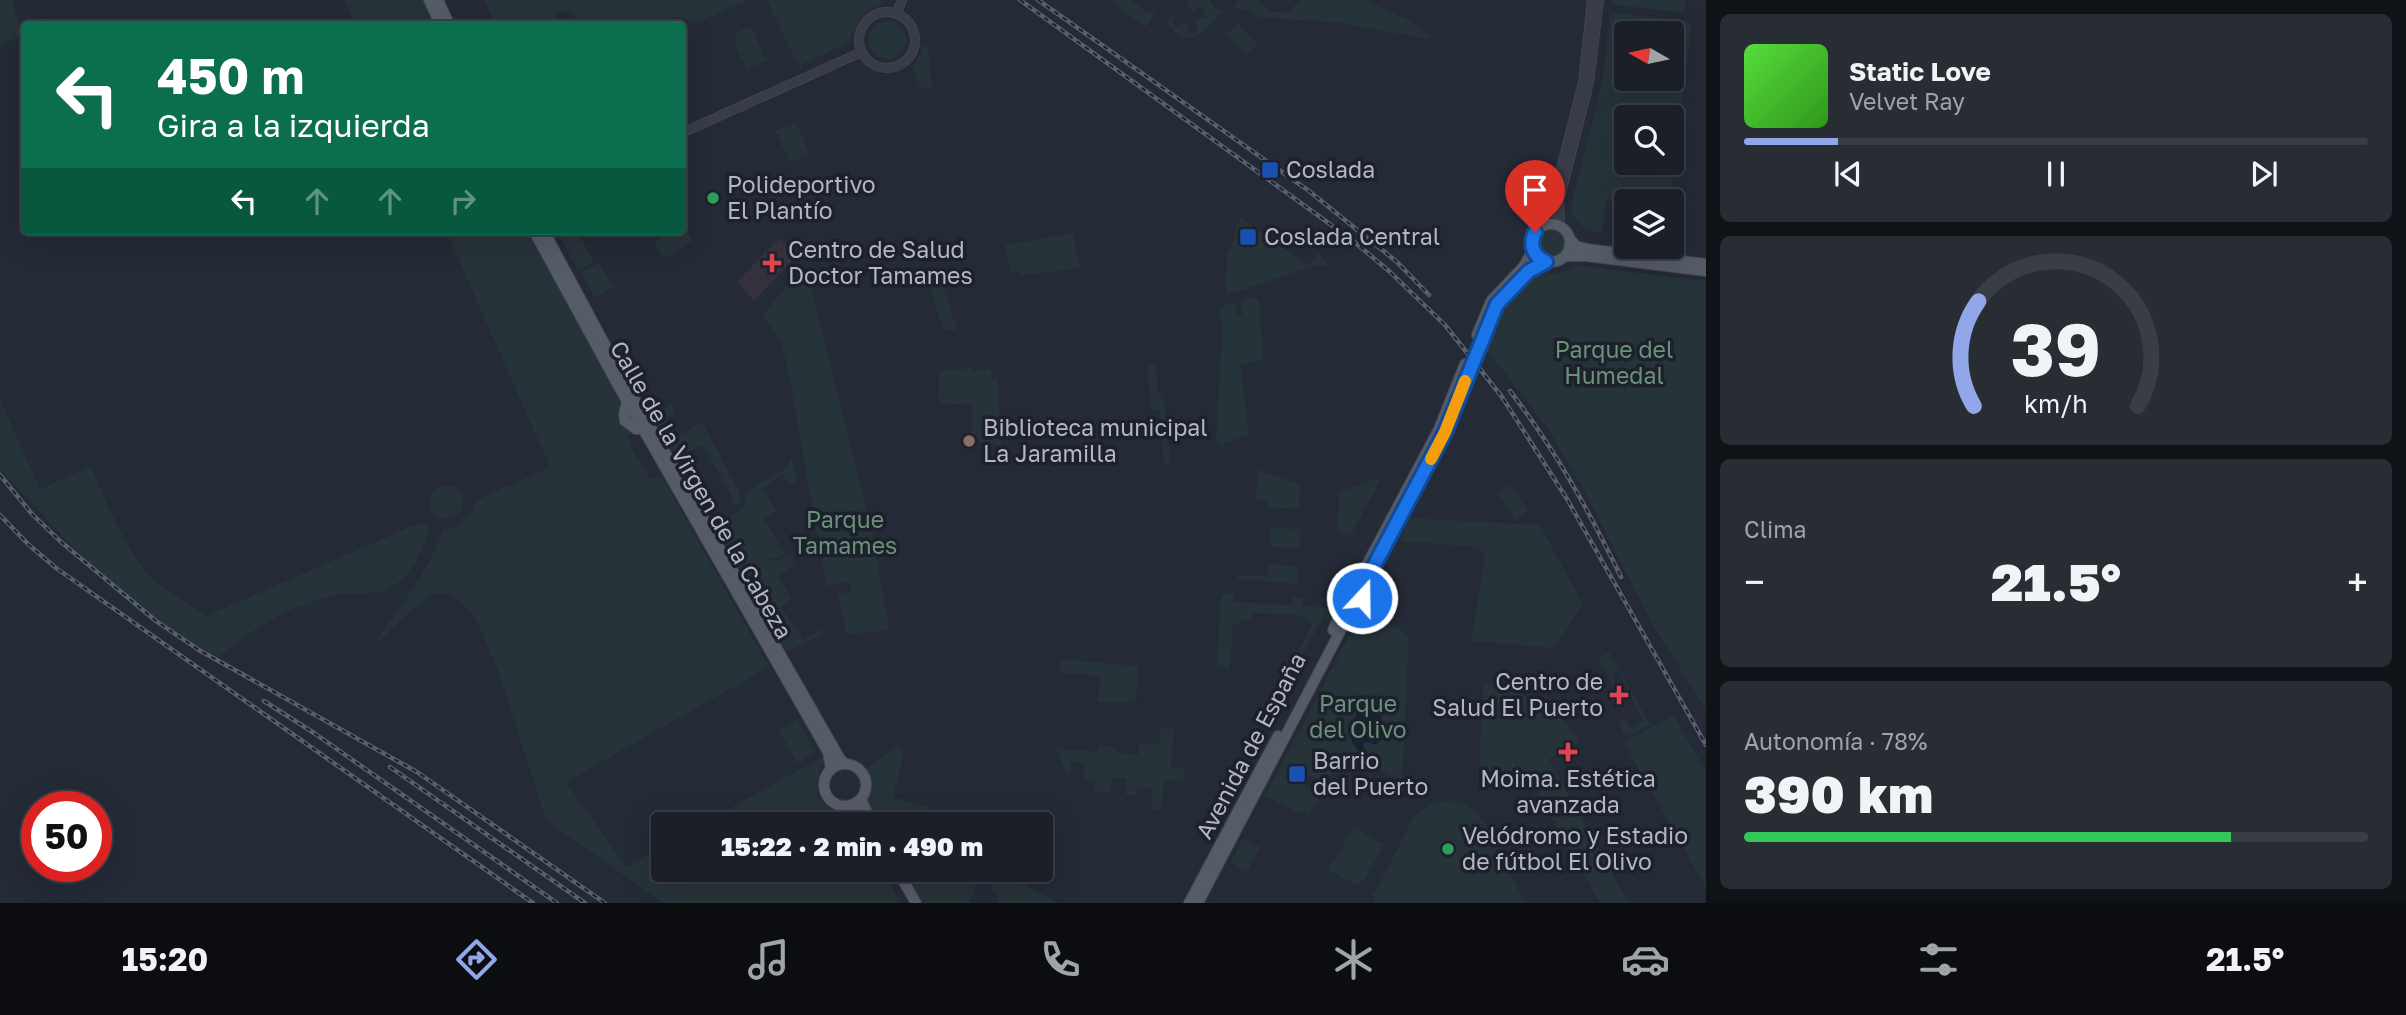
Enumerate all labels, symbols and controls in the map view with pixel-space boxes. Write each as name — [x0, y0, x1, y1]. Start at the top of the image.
north arrow — [1614, 21, 1684, 91]
map controls — [1614, 21, 1684, 259]
text: 450 m — [157, 46, 305, 105]
icon: left — [42, 49, 133, 140]
text: Static Love — [1849, 56, 1991, 87]
text: Velvet Ray — [1849, 87, 1965, 115]
button: search — [1614, 105, 1684, 175]
text: Gira a la izquierda — [157, 106, 430, 144]
place label: Coslada — [1286, 155, 1375, 183]
icon: previous — [1829, 155, 1867, 193]
icon: pause — [2037, 155, 2075, 193]
icon: next — [2245, 155, 2283, 193]
marker: Coslada — [1260, 160, 1280, 180]
pin — [1505, 160, 1565, 232]
place label: Polideportivo El Plantío — [727, 170, 876, 224]
icon: arrive — [1516, 171, 1554, 209]
icon: left — [225, 182, 263, 220]
icon: ahead — [298, 182, 336, 220]
icon: ahead — [371, 182, 409, 220]
icon: right — [444, 182, 482, 220]
button: layers — [1614, 189, 1684, 259]
marker: Polideportivo El Plantío — [705, 190, 721, 206]
place label: Coslada Central — [1264, 222, 1440, 250]
marker: Coslada Central — [1238, 227, 1258, 247]
place label: Centro de Salud Doctor Tamames — [788, 235, 973, 289]
marker: Centro de Salud Doctor Tamames — [762, 253, 782, 273]
text: 39 — [2011, 306, 2101, 393]
park label: Parque del Humedal — [1555, 335, 1673, 389]
street label: Calle de la Virgen de la Cabeza — [605, 336, 799, 643]
text: km/h — [2024, 388, 2088, 419]
place label: Biblioteca municipal La Jaramilla — [983, 413, 1208, 467]
marker: Biblioteca municipal La Jaramilla — [961, 433, 977, 449]
park label: Parque Tamames — [793, 505, 897, 559]
text: Clima — [1744, 515, 1807, 543]
text: 21.5° — [1991, 550, 2121, 612]
text: − — [1744, 559, 1765, 604]
text: + — [2347, 559, 2368, 604]
position arrow — [1325, 561, 1399, 635]
street label: Avenida de España — [1189, 648, 1311, 843]
place label: Centro de Salud El Puerto — [1432, 667, 1603, 721]
marker: Centro de Salud El Puerto — [1609, 685, 1629, 705]
park label: Parque del Olivo — [1309, 689, 1407, 743]
text: Autonomía · 78% — [1744, 727, 1927, 755]
marker: Moima. Estética avanzada — [1558, 742, 1578, 762]
place label: Barrio del Puerto — [1313, 746, 1428, 800]
text: 390 km — [1744, 762, 1933, 824]
marker: Barrio del Puerto — [1287, 764, 1307, 784]
place label: Moima. Estética avanzada — [1480, 764, 1656, 818]
speed limit sign: 50 — [21, 791, 112, 882]
place label: Velódromo y Estadio de fútbol El Olivo — [1462, 821, 1688, 875]
text: 15:22 · 2 min · 490 m — [721, 831, 983, 862]
marker: Velódromo y Estadio de fútbol El Olivo — [1440, 841, 1456, 857]
icon: directions — [452, 935, 501, 984]
icon: music — [744, 935, 793, 984]
icon: phone — [1036, 935, 1085, 984]
icon: climate — [1329, 935, 1378, 984]
icon: car — [1621, 935, 1670, 984]
icon: filters — [1914, 935, 1963, 984]
text: 15:20 — [122, 940, 208, 978]
text: 21.5° — [2206, 940, 2284, 978]

